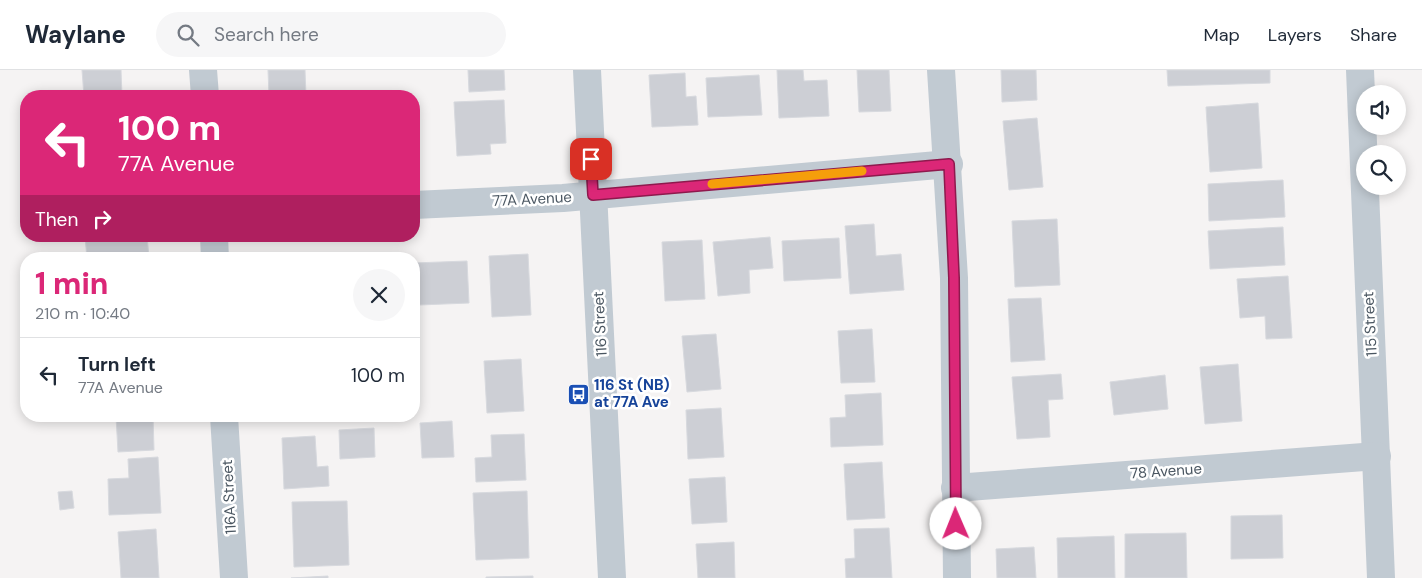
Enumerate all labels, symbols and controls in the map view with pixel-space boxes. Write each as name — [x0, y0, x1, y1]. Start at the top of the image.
search box — [156, 12, 506, 57]
text: Waylane — [25, 19, 126, 50]
icon: search — [174, 21, 202, 49]
text: Search here — [214, 22, 319, 47]
text: Map — [1204, 23, 1240, 47]
text: Layers — [1268, 23, 1322, 47]
text: Share — [1350, 23, 1397, 47]
map controls — [1356, 85, 1406, 195]
button: sound — [1356, 85, 1406, 135]
text: 100 m — [118, 105, 221, 151]
icon: left — [35, 110, 100, 175]
pin — [570, 138, 612, 180]
icon: arrive — [577, 145, 605, 173]
button: search — [1356, 145, 1406, 195]
text: 77A Avenue — [118, 149, 235, 178]
street label: 77A Avenue — [492, 187, 572, 211]
icon: right — [88, 205, 116, 233]
text: Then — [35, 207, 78, 232]
text: 1 min — [35, 264, 108, 303]
button: close — [353, 269, 405, 321]
street label: 116 Street — [588, 291, 612, 357]
street label: 115 Street — [1358, 291, 1382, 357]
text: 210 m · 10:40 — [35, 303, 130, 324]
text: Turn left — [78, 352, 156, 377]
icon: left — [35, 361, 63, 389]
text: 100 m — [351, 363, 405, 388]
place label: 116 St (NB) at 77A Ave — [594, 375, 670, 412]
text: 77A Avenue — [78, 377, 163, 398]
bus stop icon: 116 St (NB) at 77A Ave — [566, 382, 590, 406]
street label: 116A Street — [217, 459, 241, 535]
street label: 78 Avenue — [1129, 459, 1203, 483]
position arrow — [929, 497, 981, 549]

